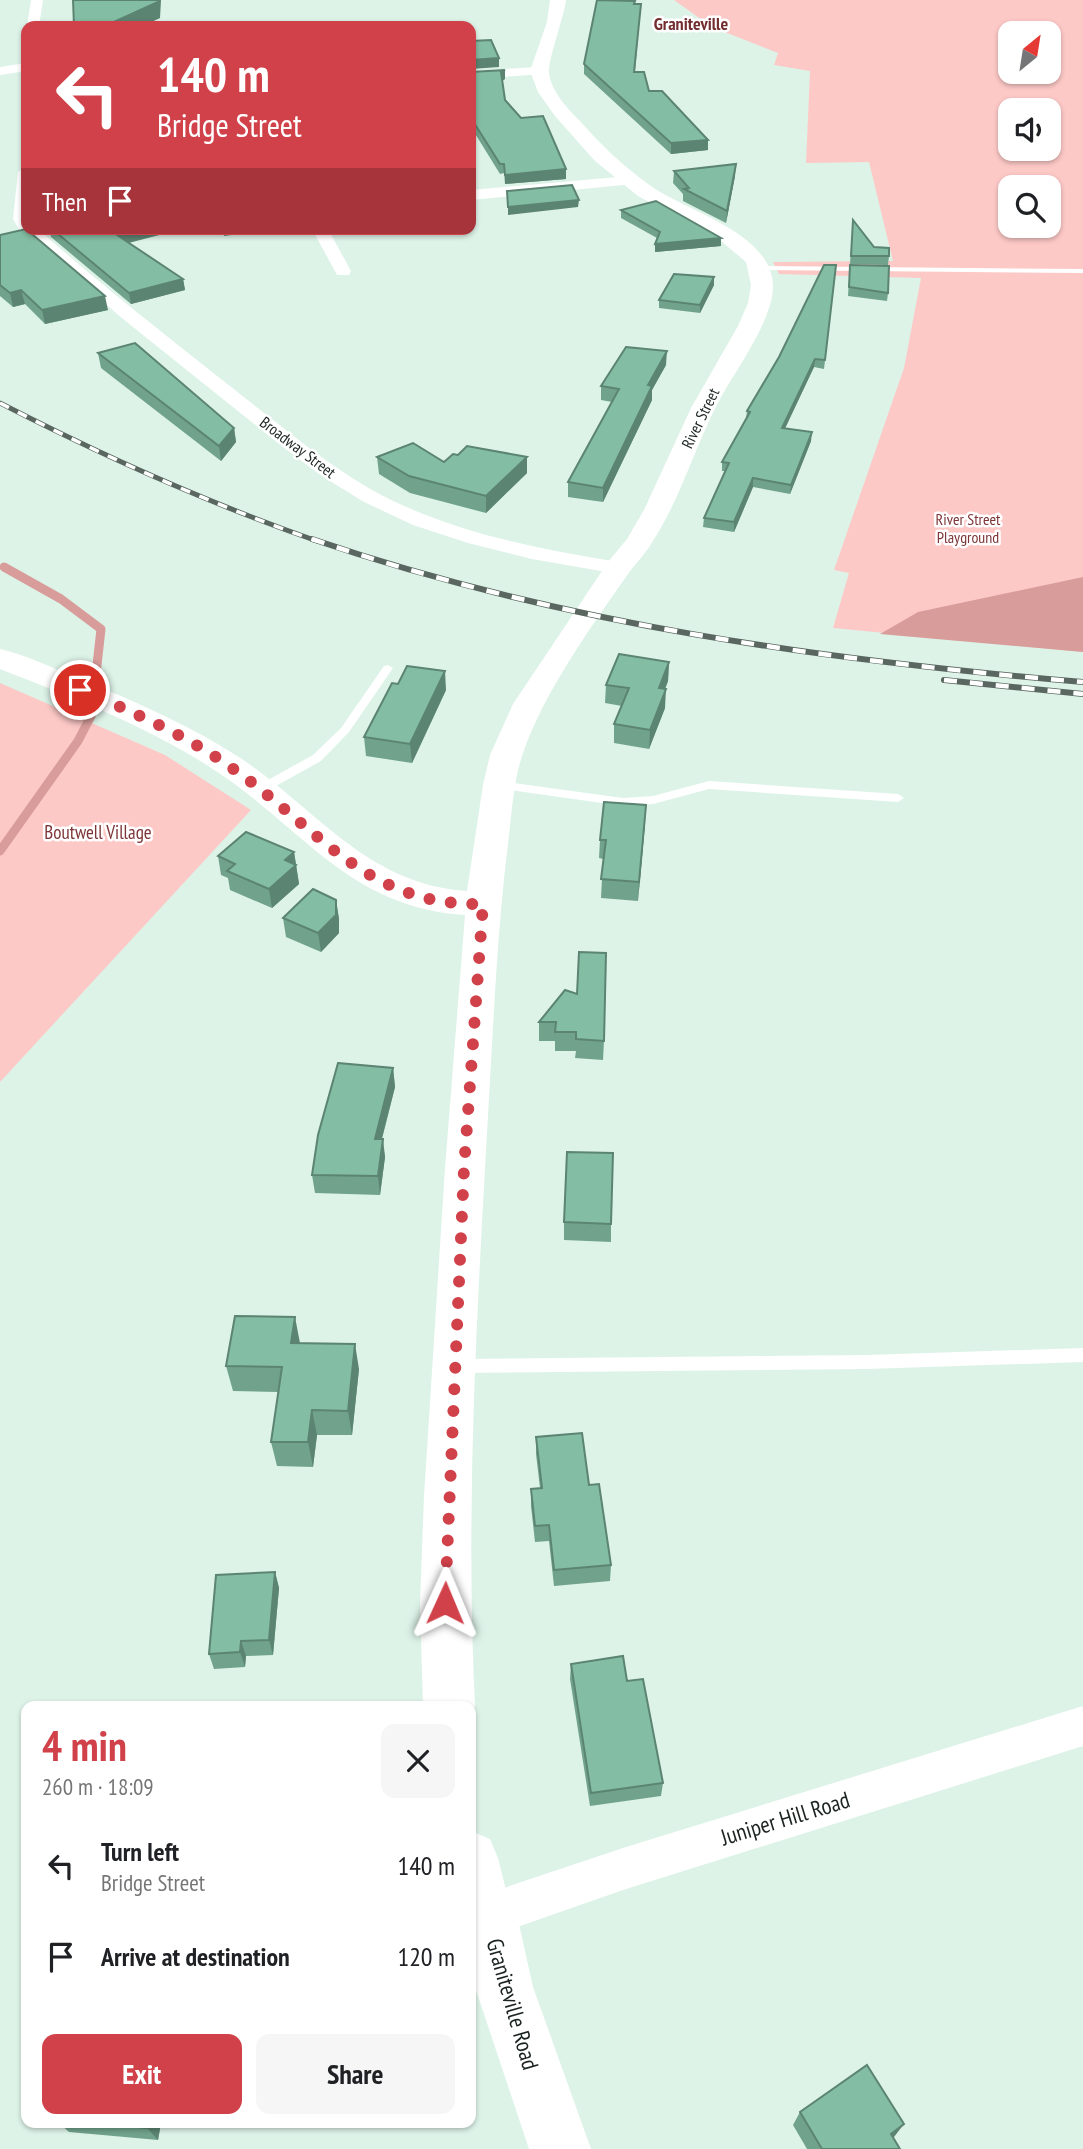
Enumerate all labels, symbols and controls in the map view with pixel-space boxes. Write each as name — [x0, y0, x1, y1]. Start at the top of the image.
district label: Graniteville — [654, 12, 728, 35]
north arrow — [998, 21, 1060, 84]
map controls — [998, 21, 1061, 238]
text: 140 m — [157, 42, 270, 106]
icon: left — [42, 49, 133, 140]
button: sound — [998, 98, 1061, 161]
text: Bridge Street — [157, 104, 302, 146]
button: search — [998, 175, 1061, 238]
icon: arrive — [101, 182, 139, 220]
text: Then — [42, 185, 87, 218]
street label: River Street — [677, 384, 723, 452]
street label: Broadway Street — [256, 412, 340, 482]
park label: River Street Playground — [936, 509, 1001, 547]
pin — [50, 660, 110, 720]
icon: arrive — [61, 671, 99, 709]
park label: Boutwell Village — [44, 820, 152, 844]
position arrow — [408, 1566, 482, 1640]
text: 4 min — [42, 1718, 127, 1773]
button: close — [381, 1724, 455, 1798]
text: 260 m · 18:09 — [42, 1772, 154, 1801]
street label: Juniper Hill Road — [716, 1785, 853, 1852]
text: Turn left — [101, 1835, 179, 1868]
icon: left — [42, 1847, 80, 1885]
text: 140 m — [397, 1849, 455, 1882]
text: Bridge Street — [101, 1868, 205, 1897]
street label: Graniteville Road — [480, 1935, 546, 2073]
icon: arrive — [42, 1938, 80, 1976]
text: Arrive at destination — [101, 1940, 290, 1973]
text: 120 m — [397, 1940, 455, 1973]
button: Exit — [42, 2034, 242, 2114]
button: Share — [256, 2034, 455, 2114]

